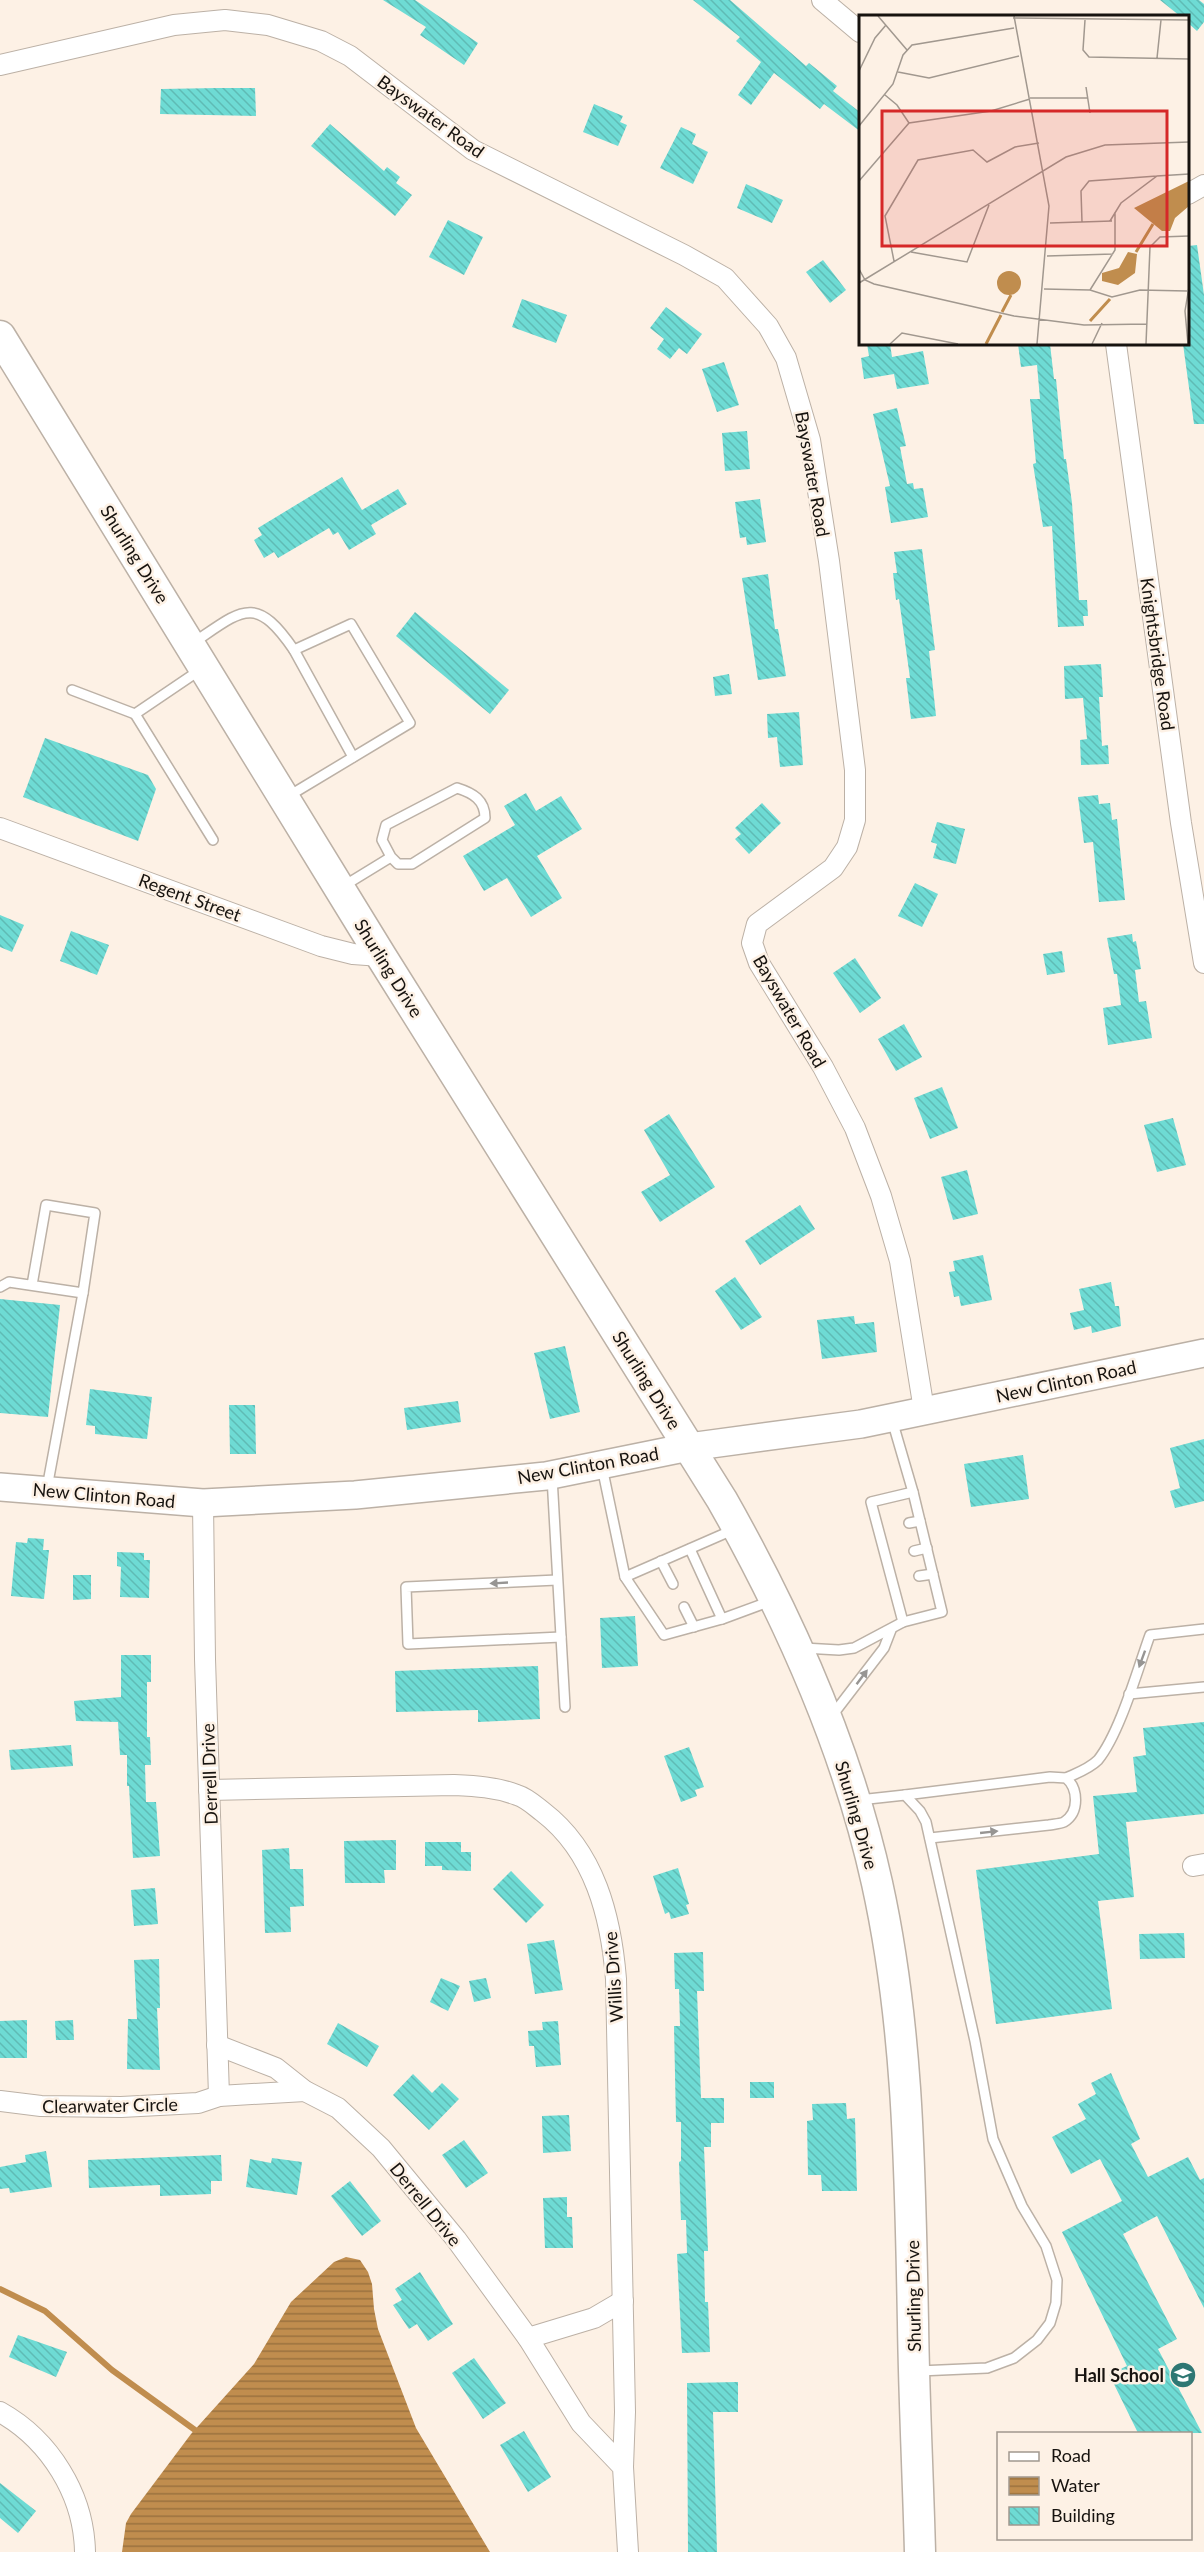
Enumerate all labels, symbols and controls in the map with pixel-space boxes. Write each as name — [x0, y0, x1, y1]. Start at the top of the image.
inset map — [859, 15, 1189, 345]
street label: Bayswater Road — [373, 70, 489, 162]
street label: Bayswater Road — [791, 410, 835, 538]
street label: Shurling Drive — [96, 501, 174, 607]
street label: Knightsbridge Road — [1136, 576, 1180, 732]
street label: Regent Street — [136, 868, 245, 926]
street label: Shurling Drive — [350, 915, 428, 1021]
street label: Bayswater Road — [749, 951, 831, 1071]
street label: Shurling Drive — [608, 1327, 686, 1433]
street label: New Clinton Road — [994, 1355, 1138, 1407]
street label: New Clinton Road — [516, 1442, 660, 1488]
street label: New Clinton Road — [32, 1478, 176, 1512]
one-way arrow — [489, 1578, 508, 1587]
one-way arrow — [1136, 1650, 1146, 1668]
one-way arrow — [855, 1669, 868, 1685]
street label: Derrell Drive — [196, 1723, 222, 1825]
street label: Shurling Drive — [831, 1758, 883, 1872]
one-way arrow — [979, 1827, 998, 1837]
street label: Willis Drive — [599, 1931, 627, 2023]
street label: Clearwater Circle — [42, 2093, 178, 2117]
street label: Derrell Drive — [386, 2158, 466, 2250]
street label: Shurling Drive — [901, 2240, 925, 2352]
school or university icon: Hall School — [1168, 2360, 1198, 2390]
place label: Hall School — [1074, 2364, 1164, 2386]
legend — [997, 2432, 1192, 2540]
text: Road — [1051, 2444, 1091, 2466]
text: Water — [1051, 2474, 1100, 2496]
text: Building — [1051, 2504, 1115, 2526]

